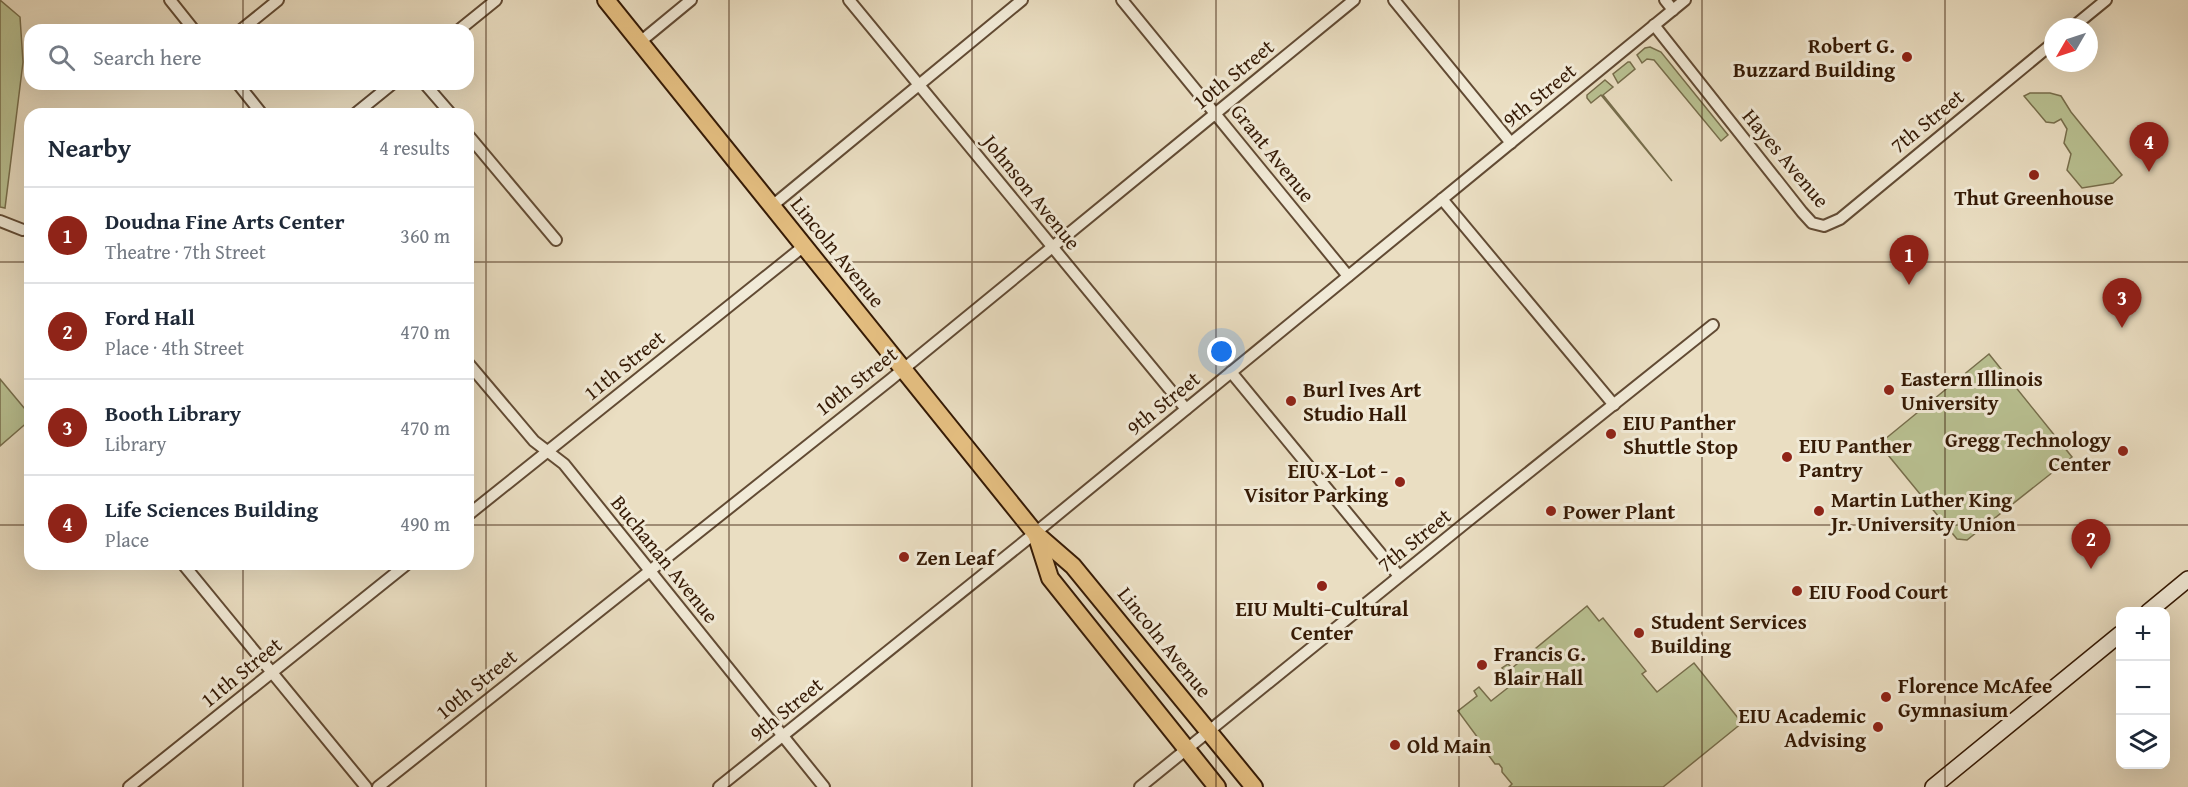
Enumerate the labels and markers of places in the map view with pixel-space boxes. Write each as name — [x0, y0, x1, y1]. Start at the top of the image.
place label: Robert G. Buzzard Building — [1733, 30, 1896, 85]
marker: Robert G. Buzzard Building — [1900, 50, 1914, 64]
pin: 4 — [2130, 122, 2168, 172]
marker: Thut Greenhouse — [2027, 168, 2041, 182]
place label: Thut Greenhouse — [1954, 182, 2114, 213]
pin: 1 — [1890, 236, 1928, 285]
pin: 3 — [2102, 278, 2142, 328]
place label: Eastern Illinois University — [1901, 363, 2043, 418]
place label: Burl Ives Art Studio Hall — [1303, 374, 1421, 429]
marker: Eastern Illinois University — [1882, 383, 1896, 397]
marker: Burl Ives Art Studio Hall — [1284, 394, 1298, 408]
place label: EIU Panther Shuttle Stop — [1623, 407, 1738, 462]
place label: Gregg Technology Center — [1945, 424, 2111, 479]
marker: EIU Panther Shuttle Stop — [1604, 427, 1618, 441]
place label: EIU Panther Pantry — [1799, 430, 1912, 485]
marker: Gregg Technology Center — [2116, 444, 2130, 458]
marker: EIU Panther Pantry — [1780, 450, 1794, 464]
place label: EIU X-Lot - Visitor Parking — [1244, 455, 1389, 510]
marker: EIU X-Lot - Visitor Parking — [1393, 475, 1407, 489]
place label: Martin Luther King Jr. University Union — [1828, 484, 2016, 539]
place label: Power Plant — [1563, 496, 1675, 527]
marker: Power Plant — [1544, 504, 1558, 518]
marker: Martin Luther King Jr. University Union — [1812, 504, 1826, 518]
pin: 2 — [2072, 520, 2110, 569]
place label: Zen Leaf — [916, 542, 997, 573]
marker: Zen Leaf — [897, 550, 911, 564]
place label: EIU Food Court — [1809, 576, 1948, 607]
marker: EIU Multi-Cultural Center — [1315, 579, 1329, 593]
marker: EIU Food Court — [1790, 584, 1804, 598]
place label: EIU Multi-Cultural Center — [1236, 593, 1409, 648]
place label: Student Services Building — [1651, 606, 1807, 661]
marker: Student Services Building — [1632, 626, 1646, 640]
place label: Francis G. Blair Hall — [1494, 638, 1586, 693]
marker: Francis G. Blair Hall — [1475, 658, 1489, 672]
place label: Florence McAfee Gymnasium — [1898, 670, 2052, 725]
marker: Florence McAfee Gymnasium — [1879, 690, 1893, 704]
place label: EIU Academic Advising — [1738, 700, 1867, 755]
marker: EIU Academic Advising — [1871, 720, 1885, 734]
place label: Old Main — [1407, 730, 1492, 761]
marker: Old Main — [1388, 738, 1402, 752]

